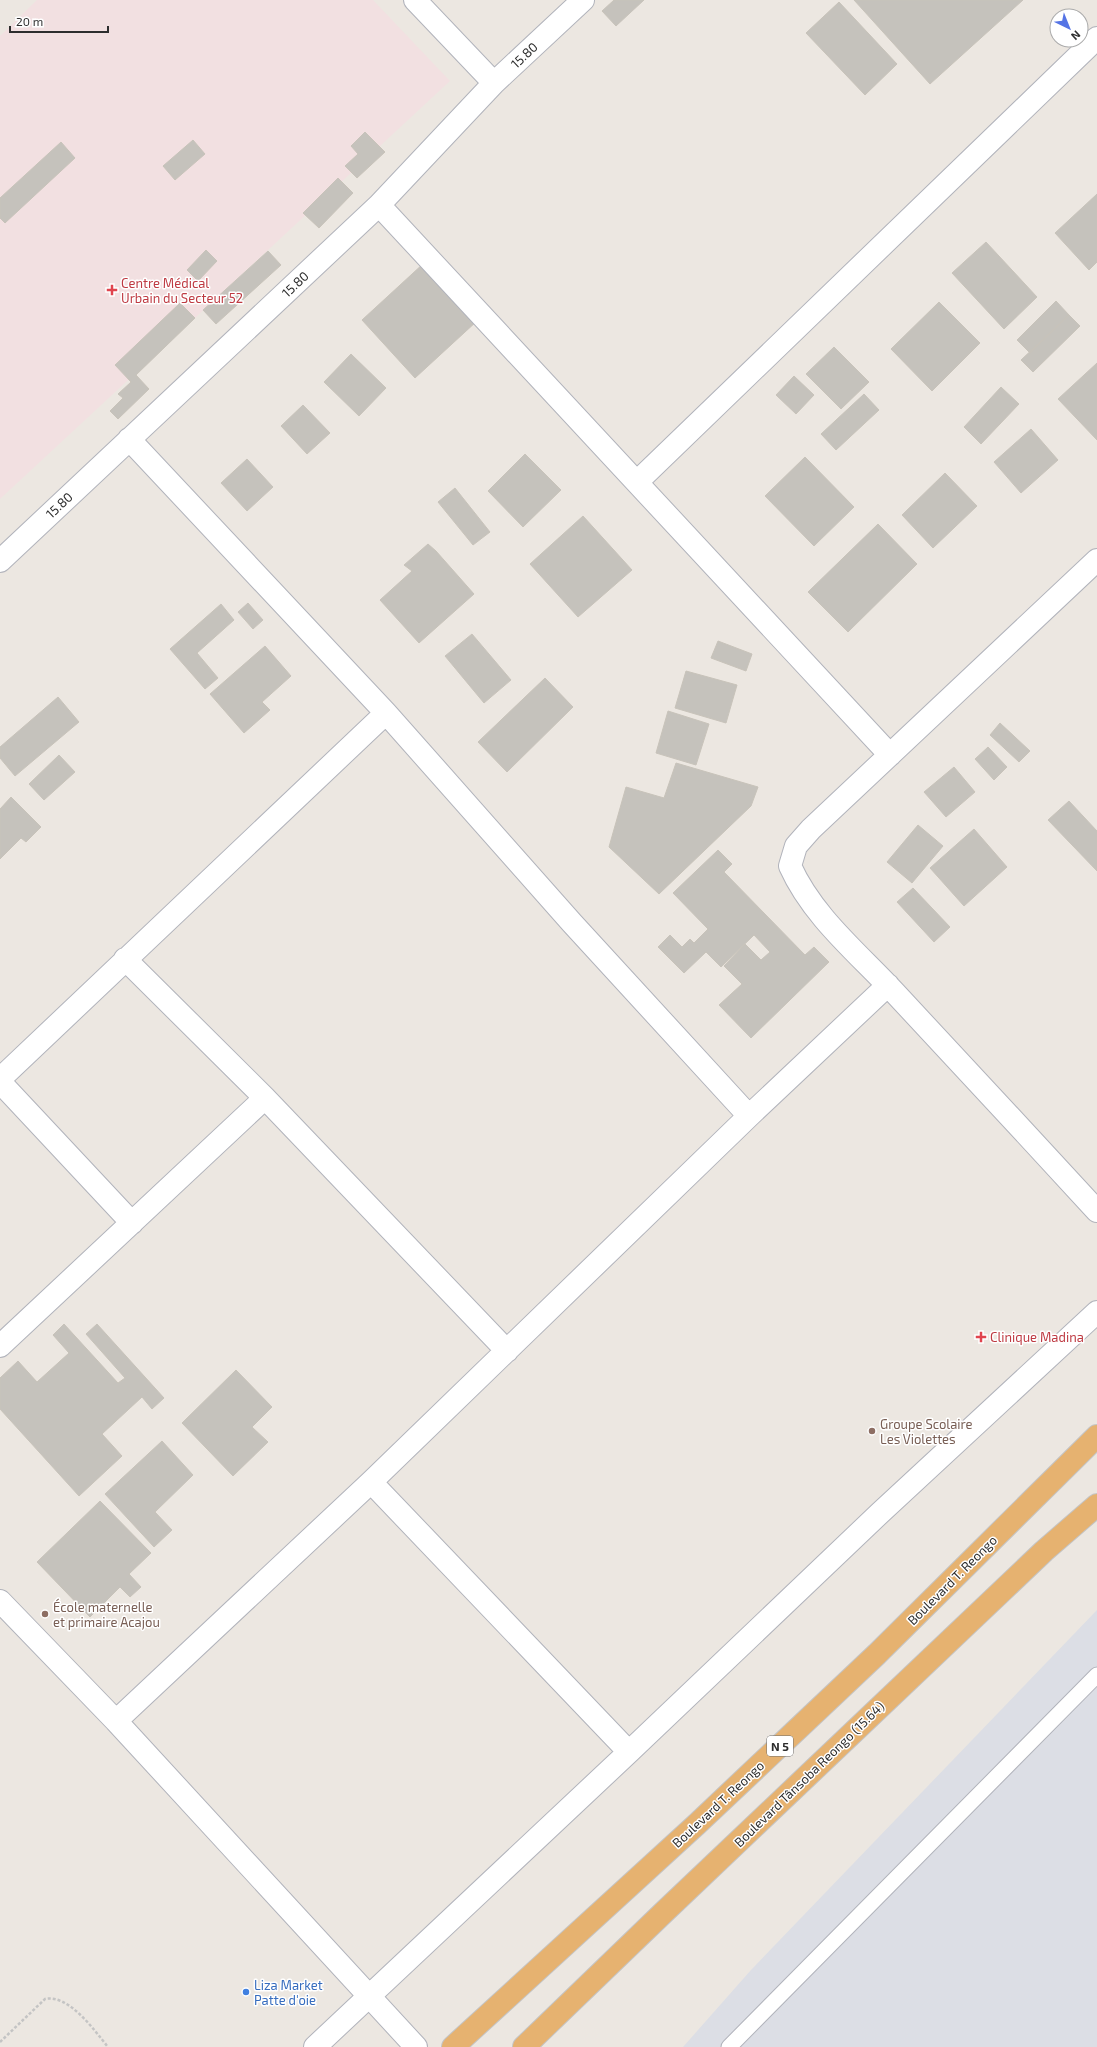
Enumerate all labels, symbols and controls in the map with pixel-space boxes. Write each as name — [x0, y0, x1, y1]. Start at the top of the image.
scale bar — [10, 8, 108, 34]
north arrow — [1049, 8, 1089, 48]
text: 20 m — [16, 14, 43, 28]
text: N — [1069, 28, 1084, 43]
street label: 15.80 — [507, 39, 541, 71]
street label: 15.80 — [278, 268, 312, 300]
place label: Centre Médical Urbain du Secteur 52 — [121, 275, 243, 306]
marker: Centre Médical Urbain du Secteur 52 — [106, 284, 118, 296]
street label: 15.80 — [42, 489, 76, 521]
place label: Clinique Madina — [990, 1329, 1084, 1345]
marker: Clinique Madina — [975, 1331, 987, 1343]
place label: Groupe Scolaire Les Violettes — [880, 1416, 973, 1447]
marker: Groupe Scolaire Les Violettes — [867, 1426, 877, 1436]
street label: Boulevard T. Reongo — [904, 1532, 1000, 1628]
place label: École maternelle et primaire Acajou — [53, 1598, 160, 1630]
marker: École maternelle et primaire Acajou — [40, 1609, 50, 1619]
street label: Boulevard Tânsoba Reongo (15.64) — [731, 1698, 887, 1850]
road number: N 5 — [767, 1736, 793, 1756]
street label: Boulevard T. Reongo — [669, 1757, 767, 1851]
place label: Liza Market Patte d'oie — [254, 1977, 323, 2008]
marker: Liza Market Patte d'oie — [241, 1987, 251, 1997]

